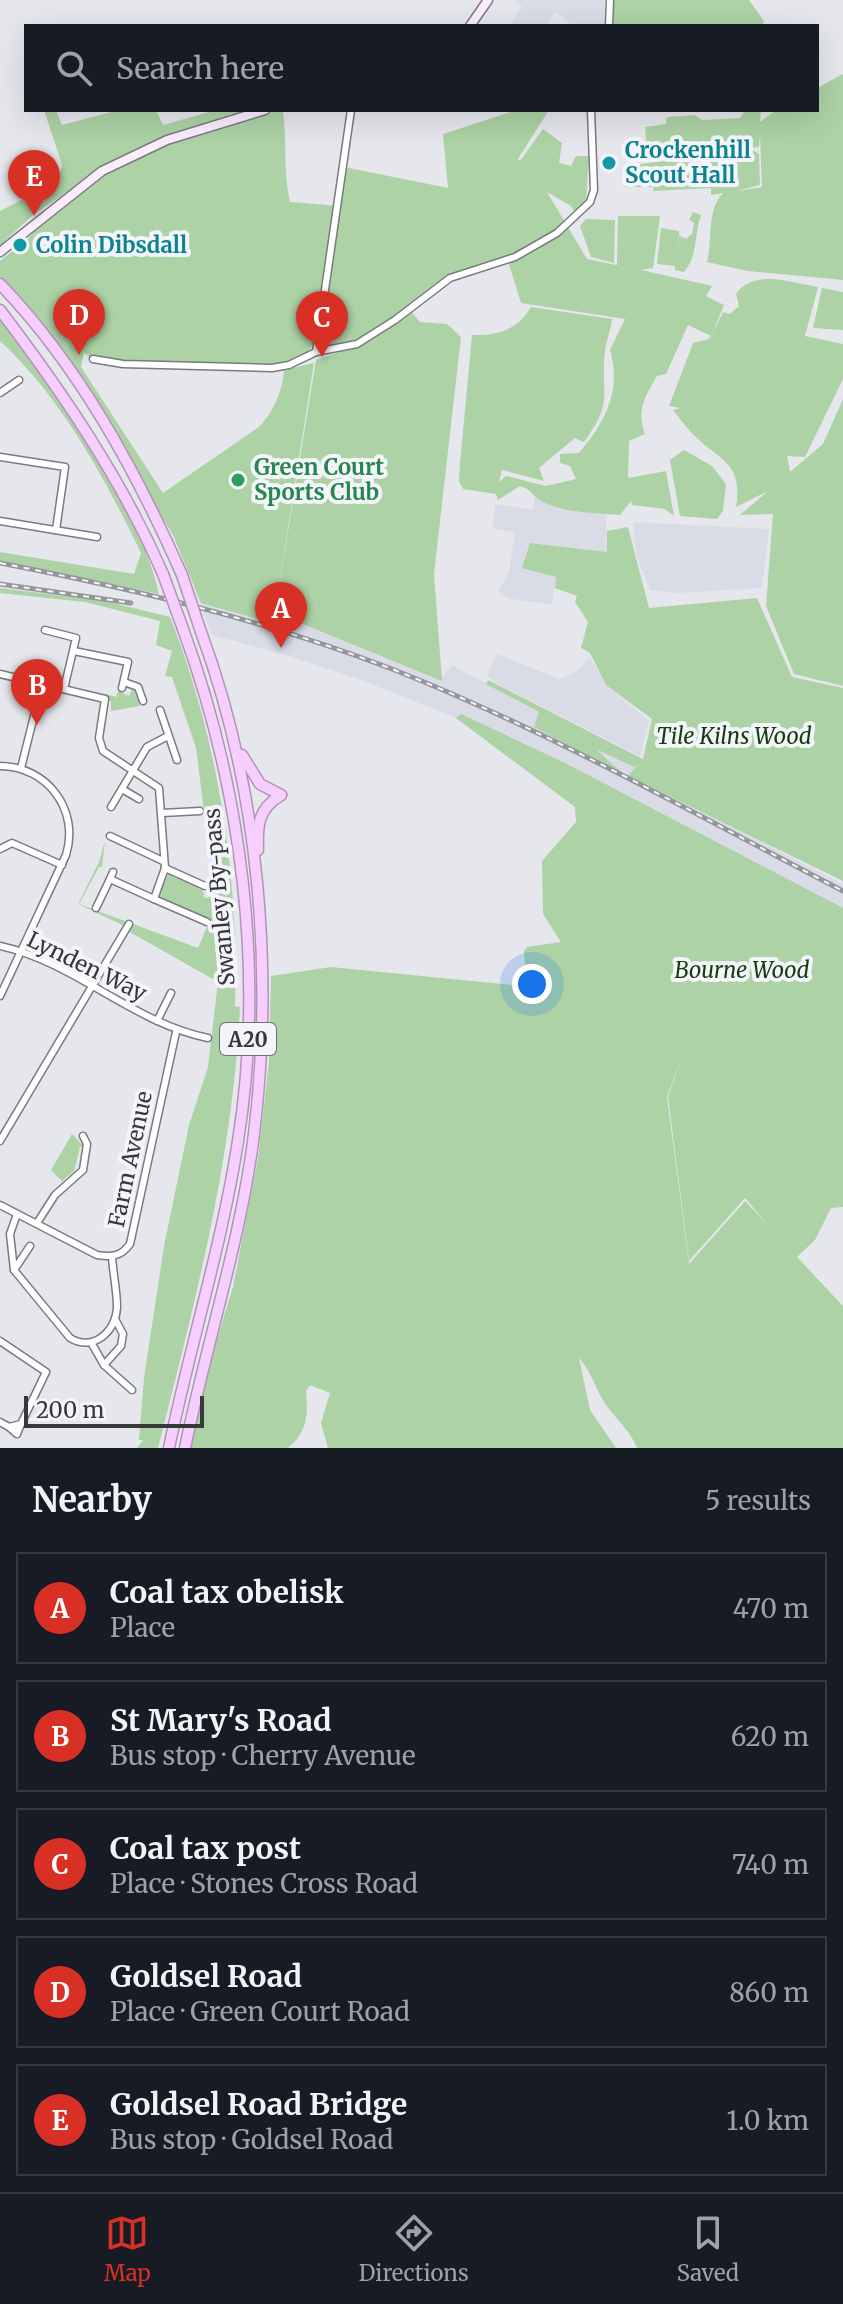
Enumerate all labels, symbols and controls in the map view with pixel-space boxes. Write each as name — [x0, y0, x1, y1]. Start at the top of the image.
search box — [24, 24, 819, 112]
icon: search — [52, 46, 96, 90]
text: Search here — [116, 49, 284, 87]
place label: Crockenhill Scout Hall — [625, 136, 751, 189]
pin: E — [8, 150, 60, 216]
marker: Crockenhill Scout Hall — [600, 154, 618, 172]
place label: Colin Dibsdall — [36, 231, 187, 259]
marker: Colin Dibsdall — [11, 236, 29, 254]
pin: D — [53, 289, 105, 355]
pin: C — [296, 291, 348, 357]
place label: Green Court Sports Club — [254, 453, 384, 506]
marker: Green Court Sports Club — [229, 471, 247, 489]
pin: A — [255, 582, 307, 648]
pin: B — [11, 659, 63, 725]
park label: Tile Kilns Wood — [656, 722, 812, 750]
street label: Swanley By-pass — [197, 807, 241, 987]
street label: Lynden Way — [22, 925, 152, 1007]
park label: Bourne Wood — [675, 956, 810, 984]
your location — [512, 964, 552, 1004]
road number: A20 — [220, 1023, 276, 1055]
street label: Farm Avenue — [102, 1088, 158, 1230]
scale bar — [24, 1392, 204, 1428]
text: 200 m — [36, 1396, 104, 1424]
text: Nearby — [32, 1479, 152, 1521]
text: 5 results — [705, 1484, 811, 1517]
text: Coal tax obelisk — [110, 1573, 344, 1611]
text: A — [51, 1592, 69, 1625]
text: 470 m — [733, 1592, 809, 1625]
text: Place — [110, 1611, 175, 1644]
text: St Mary's Road — [110, 1701, 332, 1739]
text: B — [51, 1720, 69, 1753]
text: 620 m — [731, 1720, 809, 1753]
text: Bus stop · Cherry Avenue — [110, 1739, 415, 1772]
text: Coal tax post — [110, 1829, 301, 1867]
text: C — [51, 1848, 69, 1881]
text: 740 m — [732, 1848, 809, 1881]
text: Place · Stones Cross Road — [110, 1867, 418, 1900]
text: Goldsel Road — [110, 1957, 302, 1995]
text: D — [50, 1976, 70, 2009]
text: 860 m — [729, 1976, 809, 2009]
text: Place · Green Court Road — [110, 1995, 410, 2028]
text: Goldsel Road Bridge — [110, 2085, 407, 2123]
text: E — [52, 2104, 68, 2137]
text: 1.0 km — [726, 2104, 809, 2137]
text: Bus stop · Goldsel Road — [110, 2123, 393, 2156]
tab: Map — [104, 2211, 151, 2287]
tab: Directions — [359, 2211, 469, 2287]
tab: Saved — [677, 2211, 739, 2287]

